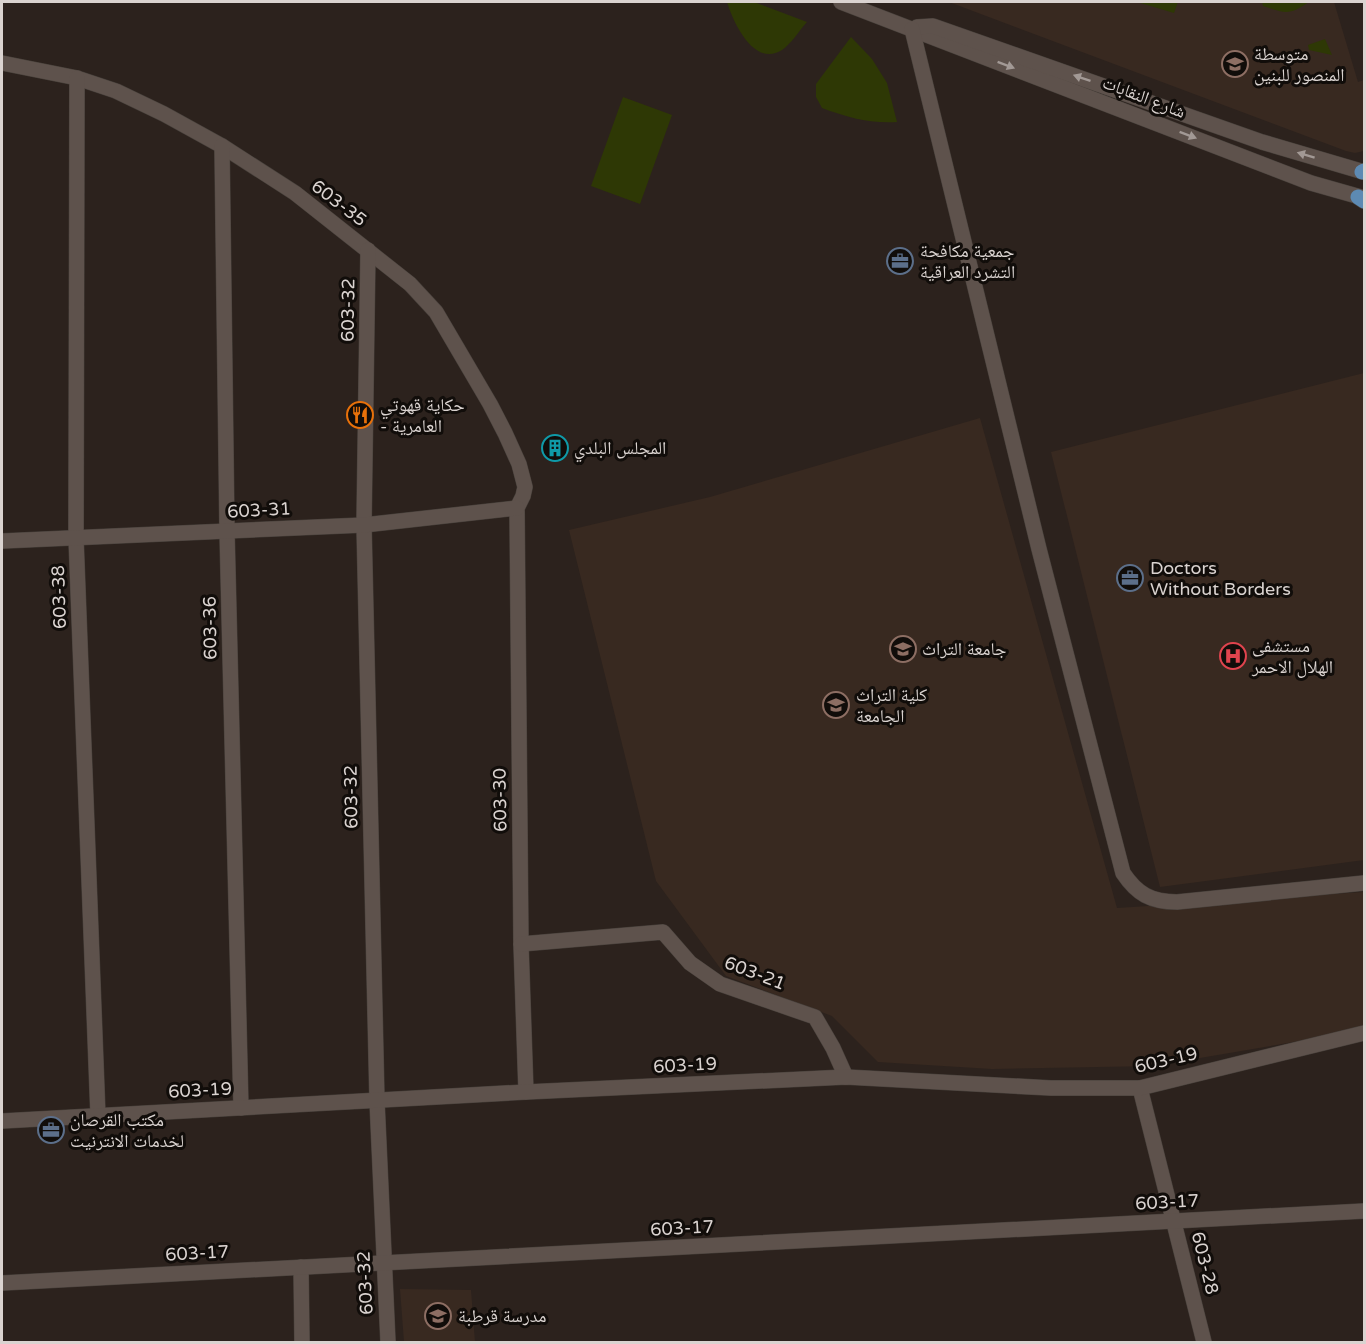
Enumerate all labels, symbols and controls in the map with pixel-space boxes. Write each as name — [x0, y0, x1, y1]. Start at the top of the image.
place label: متوسطة المنصور للبنين — [1254, 43, 1345, 86]
school or university icon: متوسطة المنصور للبنين — [1220, 49, 1250, 79]
one-way arrow — [997, 60, 1015, 70]
street label: شارع النقابات — [1099, 71, 1189, 123]
one-way arrow — [1073, 73, 1091, 83]
one-way arrow — [1179, 130, 1197, 140]
one-way arrow — [1297, 150, 1315, 159]
street label: 603-35 — [307, 175, 371, 231]
place label: جمعية مكافحة التشرد العراقية — [920, 240, 1015, 283]
office icon: جمعية مكافحة التشرد العراقية — [885, 246, 915, 276]
street label: 603-32 — [336, 278, 360, 342]
place label: حكاية قهوتي - العامرية — [380, 394, 465, 437]
restaurant icon: حكاية قهوتي - العامرية — [345, 400, 375, 430]
building icon: المجلس البلدي — [540, 433, 570, 463]
place label: المجلس البلدي — [574, 437, 666, 463]
street label: 603-31 — [227, 497, 291, 523]
place label: Doctors Without Borders — [1150, 557, 1291, 600]
office icon: Doctors Without Borders — [1115, 563, 1145, 593]
street label: 603-38 — [47, 565, 71, 629]
street label: 603-36 — [198, 596, 222, 660]
school or university icon: جامعة التراث — [888, 634, 918, 664]
place label: مستشفى الهلال الاحمر — [1251, 635, 1333, 678]
place label: جامعة التراث — [922, 638, 1007, 660]
hospital icon: مستشفى الهلال الاحمر — [1218, 641, 1248, 671]
place label: كلية التراث الجامعة — [856, 684, 928, 727]
school or university icon: كلية التراث الجامعة — [821, 690, 851, 720]
street label: 603-32 — [339, 765, 363, 829]
street label: 603-30 — [488, 768, 512, 832]
street label: 603-21 — [721, 951, 789, 995]
street label: 603-19 — [1132, 1042, 1200, 1078]
street label: 603-19 — [653, 1052, 717, 1078]
street label: 603-19 — [168, 1077, 232, 1103]
place label: مكتب القرصان لخدمات الانترنيت — [70, 1109, 184, 1152]
office icon: مكتب القرصان لخدمات الانترنيت — [36, 1115, 66, 1145]
street label: 603-17 — [1135, 1189, 1199, 1215]
street label: 603-17 — [650, 1215, 714, 1241]
street label: 603-28 — [1187, 1229, 1223, 1297]
street label: 603-17 — [165, 1240, 229, 1266]
street label: 603-32 — [352, 1251, 378, 1315]
school or university icon: مدرسة قرطبة — [423, 1301, 453, 1331]
place label: مدرسة قرطبة — [458, 1305, 546, 1327]

